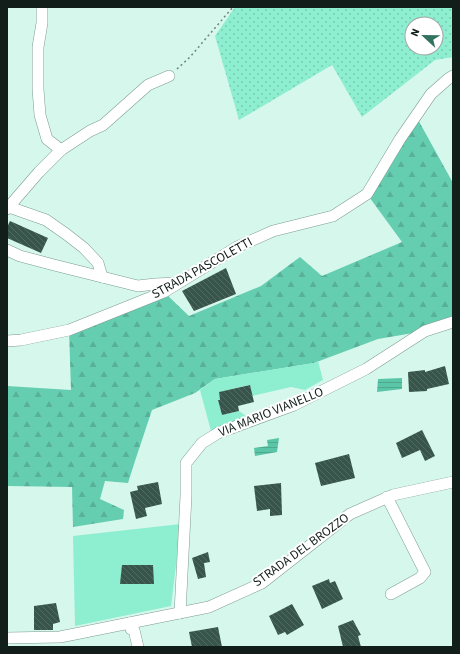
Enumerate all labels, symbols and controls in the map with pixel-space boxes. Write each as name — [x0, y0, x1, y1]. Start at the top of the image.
north arrow — [404, 16, 444, 56]
text: N — [407, 26, 424, 39]
street label: STRADA PASCOLETTI — [148, 233, 256, 303]
street label: VIA MARIO VIANELLO — [216, 383, 326, 441]
street label: STRADA DEL BROZZO — [249, 509, 353, 591]

